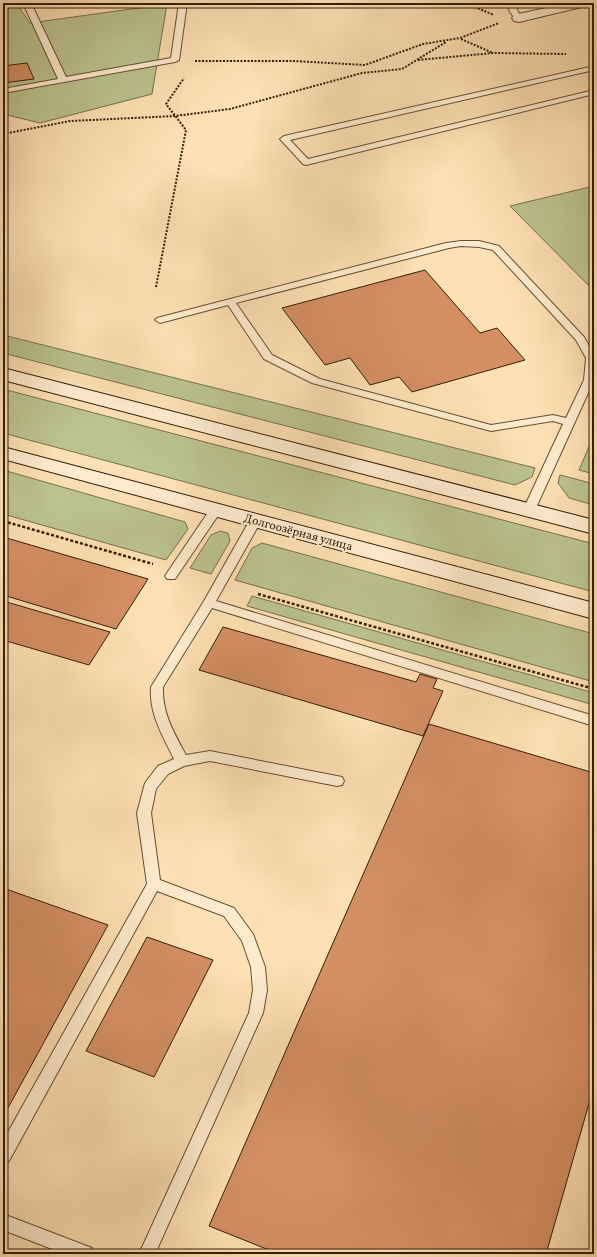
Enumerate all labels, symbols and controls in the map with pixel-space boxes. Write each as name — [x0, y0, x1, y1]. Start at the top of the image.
street label: Долгоозёрная улица — [242, 511, 354, 555]

